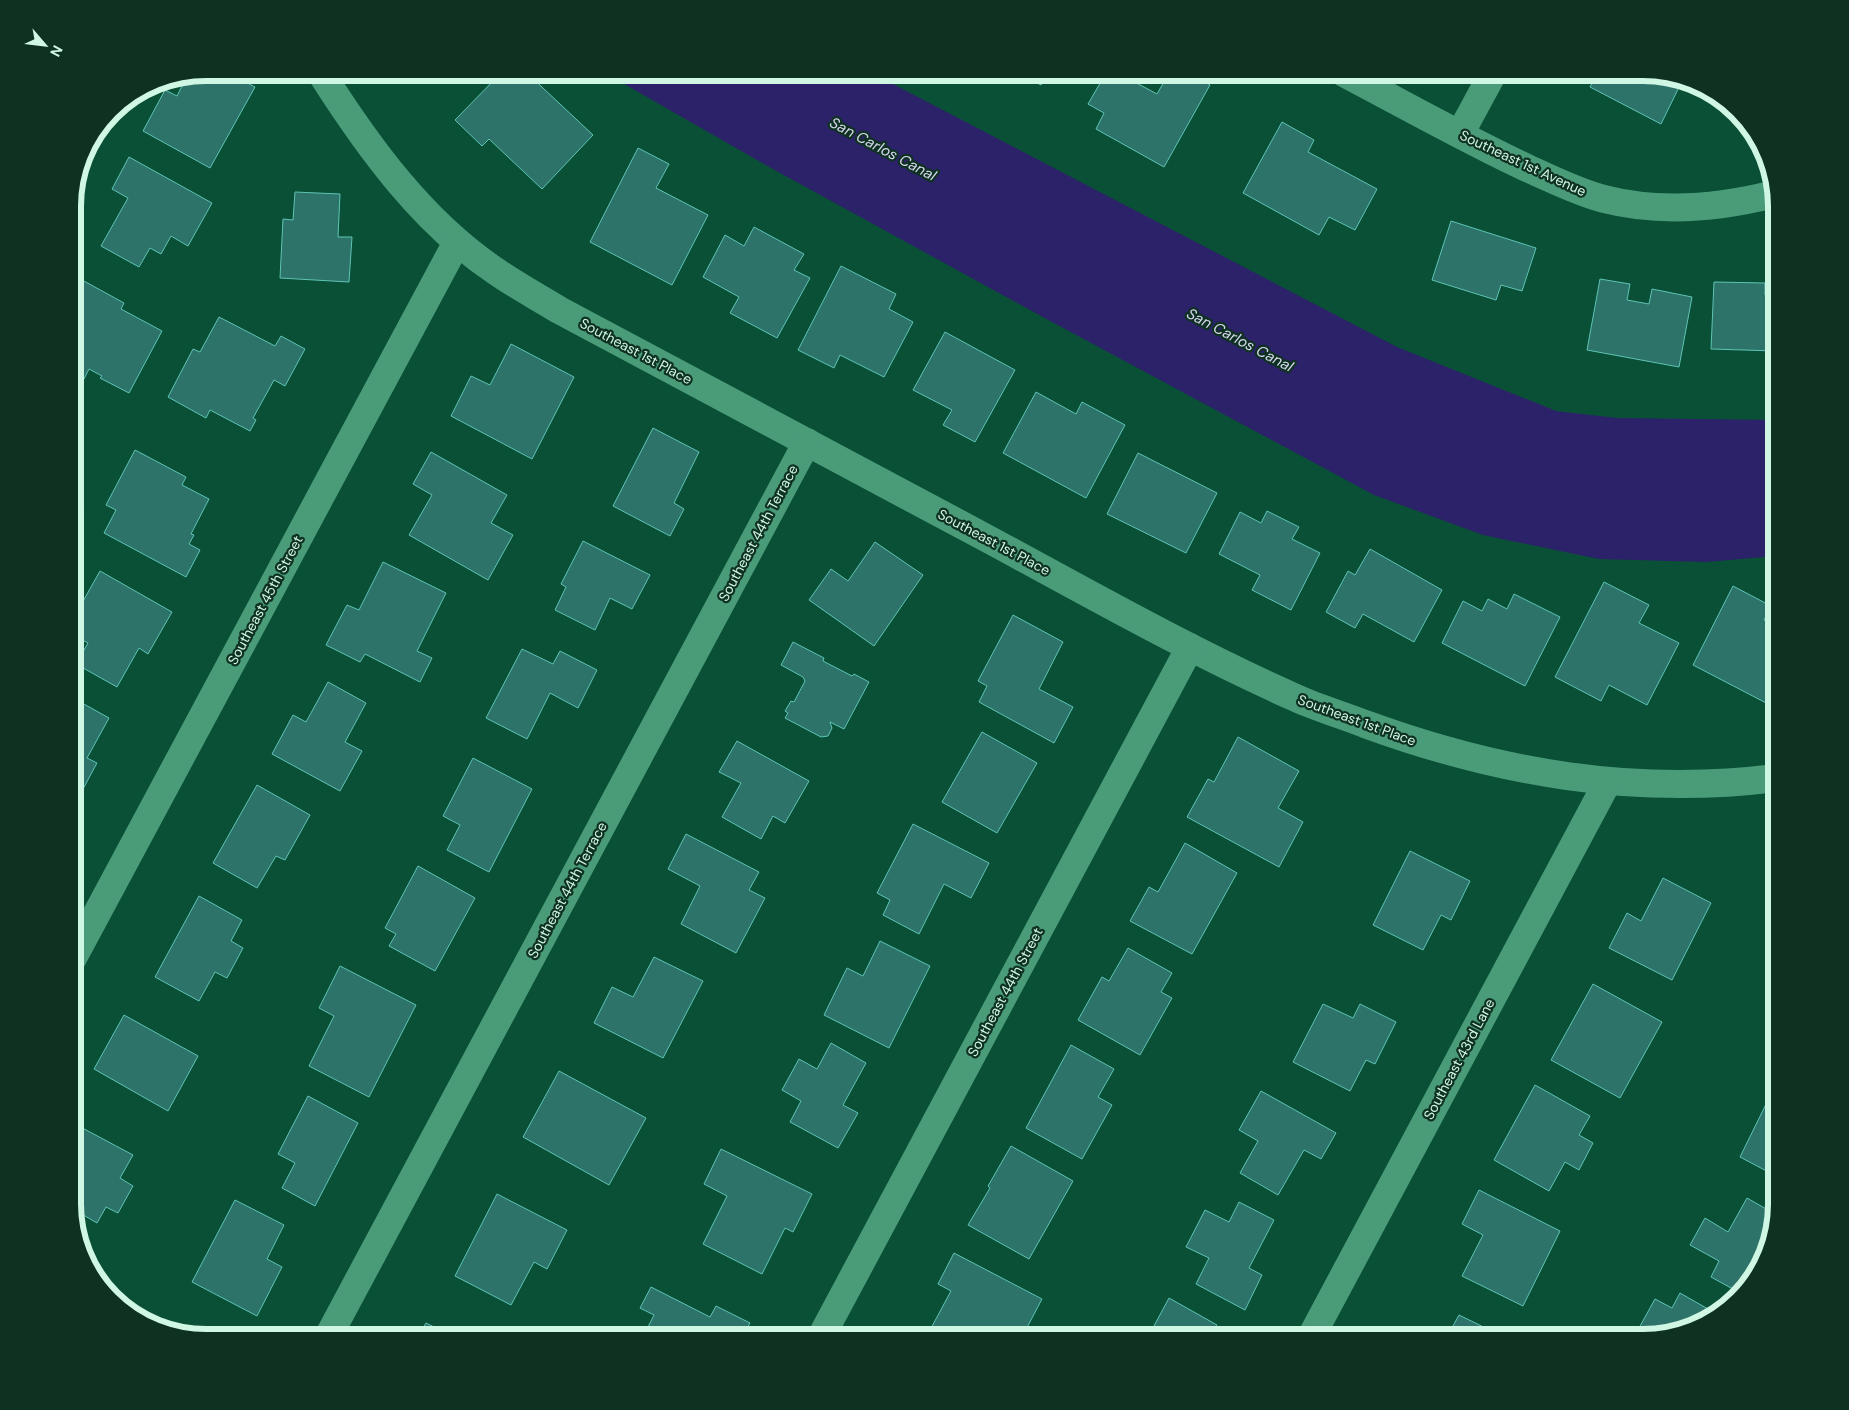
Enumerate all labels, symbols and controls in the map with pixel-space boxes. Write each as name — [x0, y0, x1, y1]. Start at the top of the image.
north arrow — [20, 20, 70, 70]
text: N — [46, 42, 67, 60]
water label: San Carlos Canal — [826, 112, 940, 186]
street label: Southeast 1st Avenue — [1457, 126, 1589, 200]
water label: San Carlos Canal — [1183, 303, 1297, 377]
street label: Southeast 1st Place — [577, 314, 695, 388]
street label: Southeast 44th Terrace — [714, 462, 802, 604]
street label: Southeast 1st Place — [935, 505, 1053, 579]
street label: Southeast 45th Street — [223, 532, 307, 668]
street label: Southeast 1st Place — [1295, 690, 1419, 750]
street label: Southeast 44th Terrace — [523, 819, 611, 961]
street label: Southeast 44th Street — [963, 924, 1047, 1060]
street label: Southeast 43rd Lane — [1419, 995, 1499, 1123]

